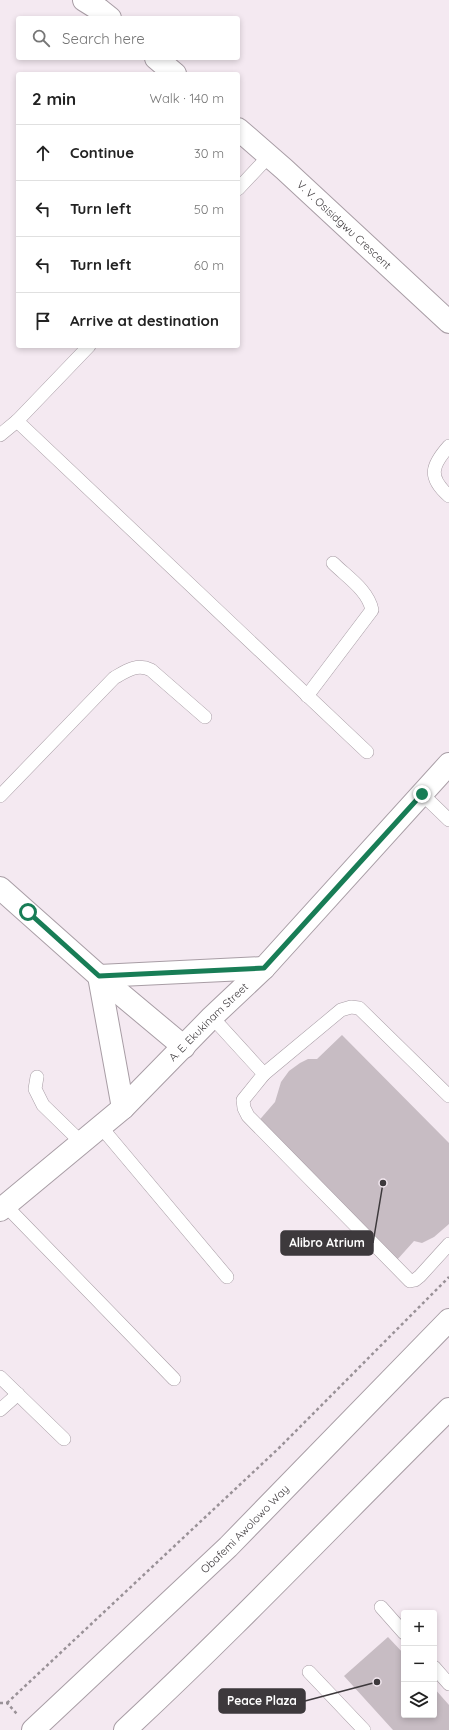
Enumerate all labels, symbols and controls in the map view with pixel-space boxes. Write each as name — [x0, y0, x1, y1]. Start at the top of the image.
search box — [16, 16, 240, 60]
icon: search — [30, 27, 52, 49]
text: Search here — [62, 29, 145, 48]
text: 2 min — [32, 88, 76, 109]
text: Walk · 140 m — [149, 90, 224, 106]
icon: ahead — [32, 142, 54, 164]
text: Continue — [70, 143, 134, 162]
text: 30 m — [194, 145, 224, 161]
street label: V. V. Osisidgwu Crescent — [294, 178, 395, 272]
icon: left — [32, 198, 54, 220]
text: Turn left — [70, 199, 132, 218]
text: 50 m — [194, 201, 224, 217]
icon: left — [32, 254, 54, 276]
text: Turn left — [70, 255, 132, 274]
text: 60 m — [194, 257, 224, 273]
icon: arrive — [32, 310, 54, 332]
text: Arrive at destination — [70, 311, 219, 330]
route end — [413, 785, 431, 803]
route start — [19, 903, 37, 921]
street label: A. E. Ekukinam Street — [166, 979, 251, 1064]
callout: Alibro Atrium — [281, 1231, 373, 1255]
text: Alibro Atrium — [289, 1235, 365, 1250]
street label: Obafemi Awolowo Way — [198, 1482, 292, 1576]
map controls — [401, 1610, 437, 1718]
button: + — [401, 1610, 437, 1646]
button: − — [401, 1646, 437, 1682]
button: layers — [401, 1682, 437, 1718]
callout: Peace Plaza — [219, 1689, 305, 1713]
text: Peace Plaza — [227, 1693, 297, 1708]

